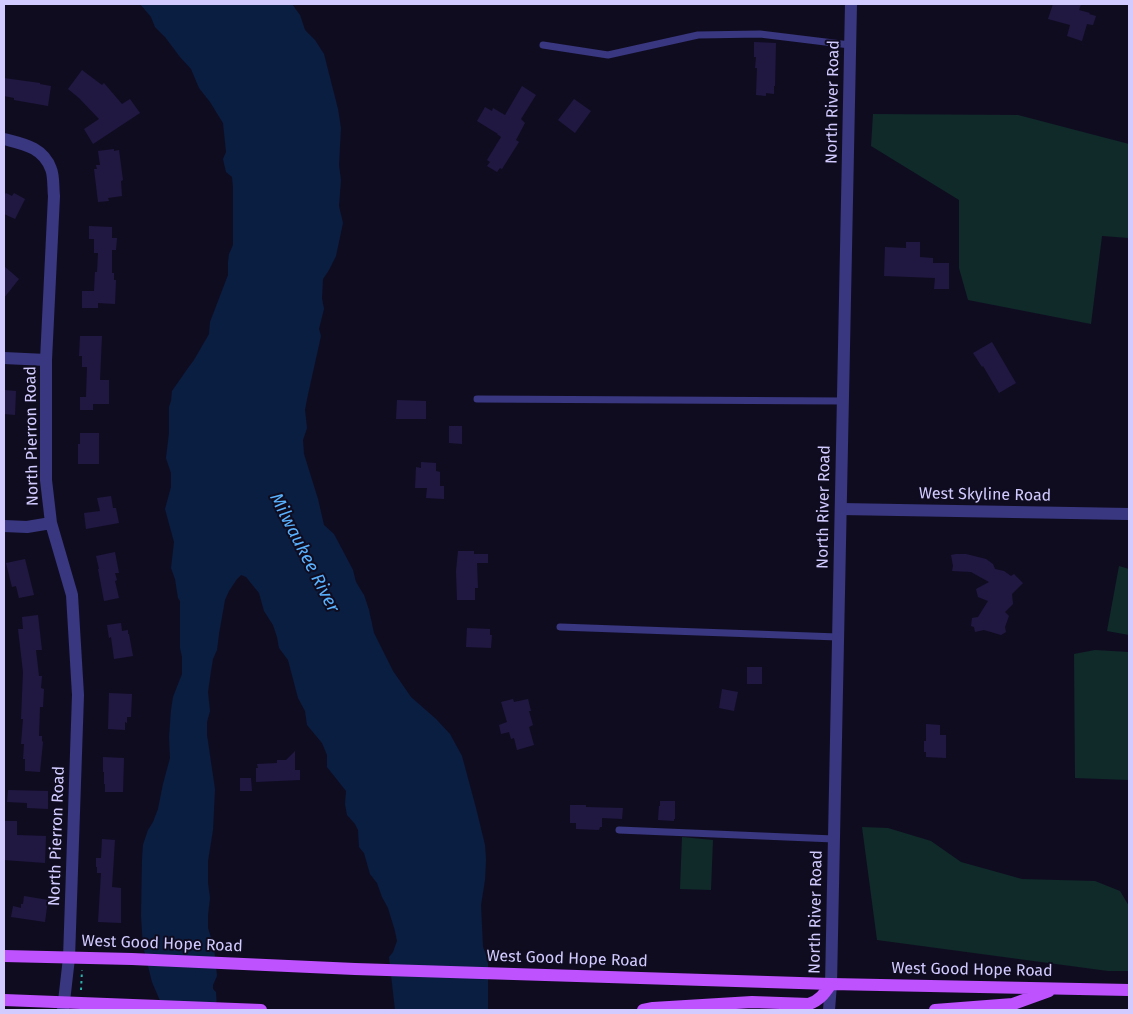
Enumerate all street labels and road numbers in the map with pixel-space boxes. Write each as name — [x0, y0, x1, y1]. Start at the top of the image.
street label: North River Road — [822, 40, 844, 164]
street label: North Pierron Road — [21, 366, 43, 506]
street label: North River Road — [813, 445, 835, 569]
street label: West Skyline Road — [919, 484, 1051, 506]
street label: North Pierron Road — [45, 766, 69, 906]
street label: North River Road — [805, 850, 827, 974]
street label: West Good Hope Road — [81, 932, 243, 956]
street label: West Good Hope Road — [486, 947, 648, 971]
street label: West Good Hope Road — [891, 959, 1053, 981]

